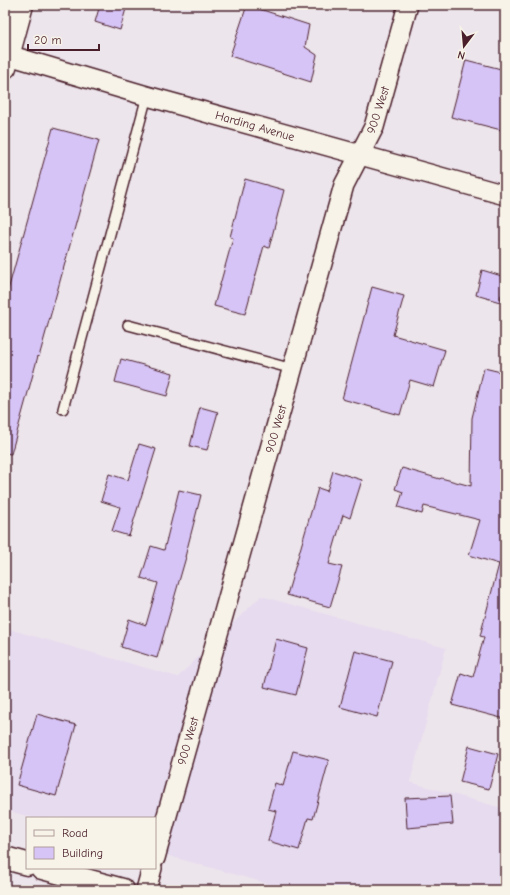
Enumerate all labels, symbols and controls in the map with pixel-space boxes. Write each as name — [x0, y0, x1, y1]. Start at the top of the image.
scale bar — [28, 26, 99, 52]
north arrow — [444, 26, 484, 66]
text: 20 m — [34, 33, 62, 47]
text: N — [456, 48, 467, 62]
street label: 900 West — [364, 84, 392, 135]
street label: Harding Avenue — [214, 108, 296, 144]
street label: 900 West — [263, 403, 290, 454]
street label: 900 West — [175, 715, 202, 766]
legend — [26, 817, 156, 869]
text: Road — [62, 826, 88, 840]
text: Building — [62, 846, 103, 860]

